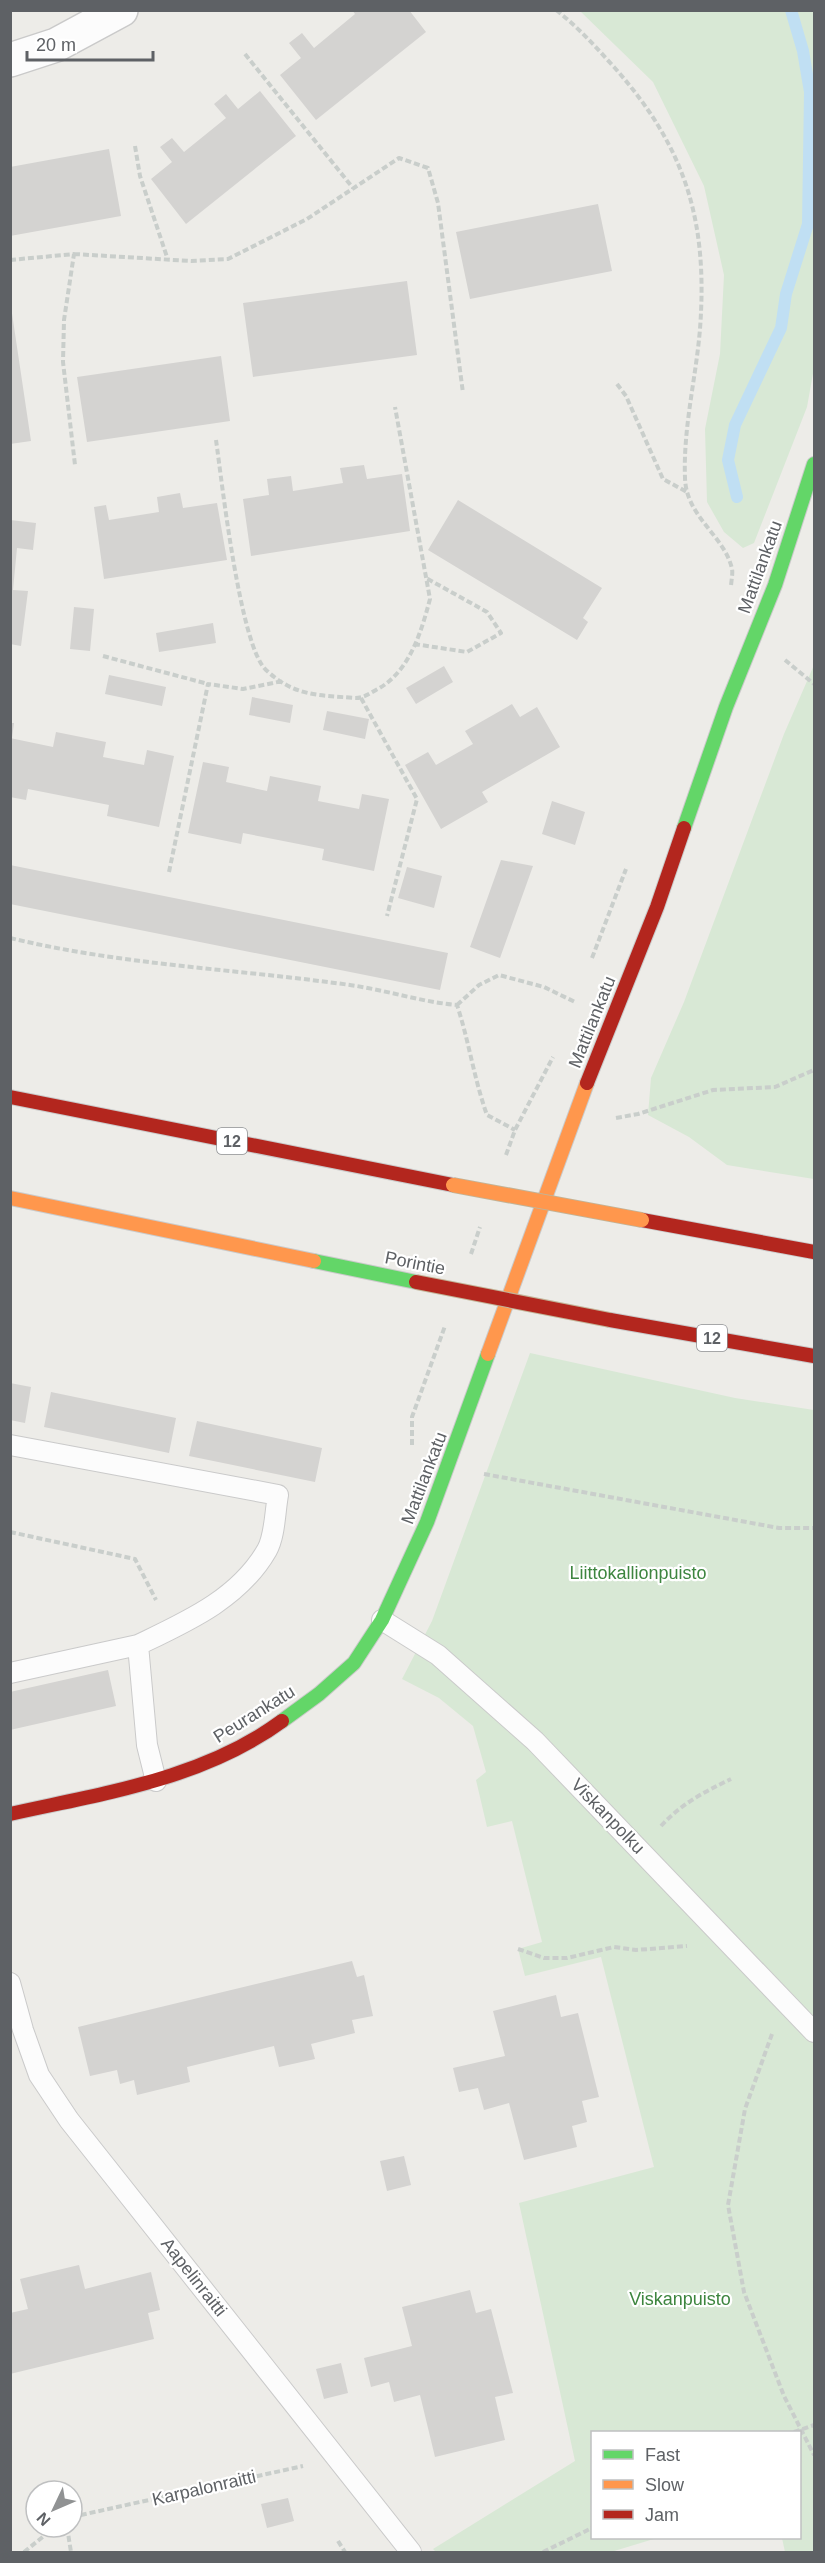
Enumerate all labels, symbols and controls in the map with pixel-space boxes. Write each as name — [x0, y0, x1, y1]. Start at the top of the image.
scale bar — [27, 24, 153, 62]
text: 20 m — [36, 35, 76, 55]
street label: Mattilankatu — [734, 518, 786, 616]
street label: Mattilankatu — [565, 973, 619, 1071]
road number: 12 — [217, 1128, 247, 1154]
street label: Porintie — [383, 1247, 447, 1279]
road number: 12 — [697, 1325, 727, 1351]
street label: Mattilankatu — [397, 1429, 451, 1527]
park label: Liittokallionpuisto — [569, 1563, 707, 1583]
street label: Peurankatu — [210, 1681, 298, 1747]
street label: Viskanpolku — [567, 1774, 649, 1858]
street label: Aapelinraitti — [157, 2234, 231, 2320]
park label: Viskanpuisto — [629, 2289, 731, 2309]
legend — [591, 2431, 801, 2539]
text: Fast — [645, 2445, 680, 2465]
street label: Karpalonraitti — [150, 2466, 258, 2510]
text: Slow — [645, 2475, 685, 2495]
north arrow — [24, 2479, 84, 2539]
text: Jam — [645, 2505, 679, 2525]
text: N — [33, 2509, 54, 2529]

